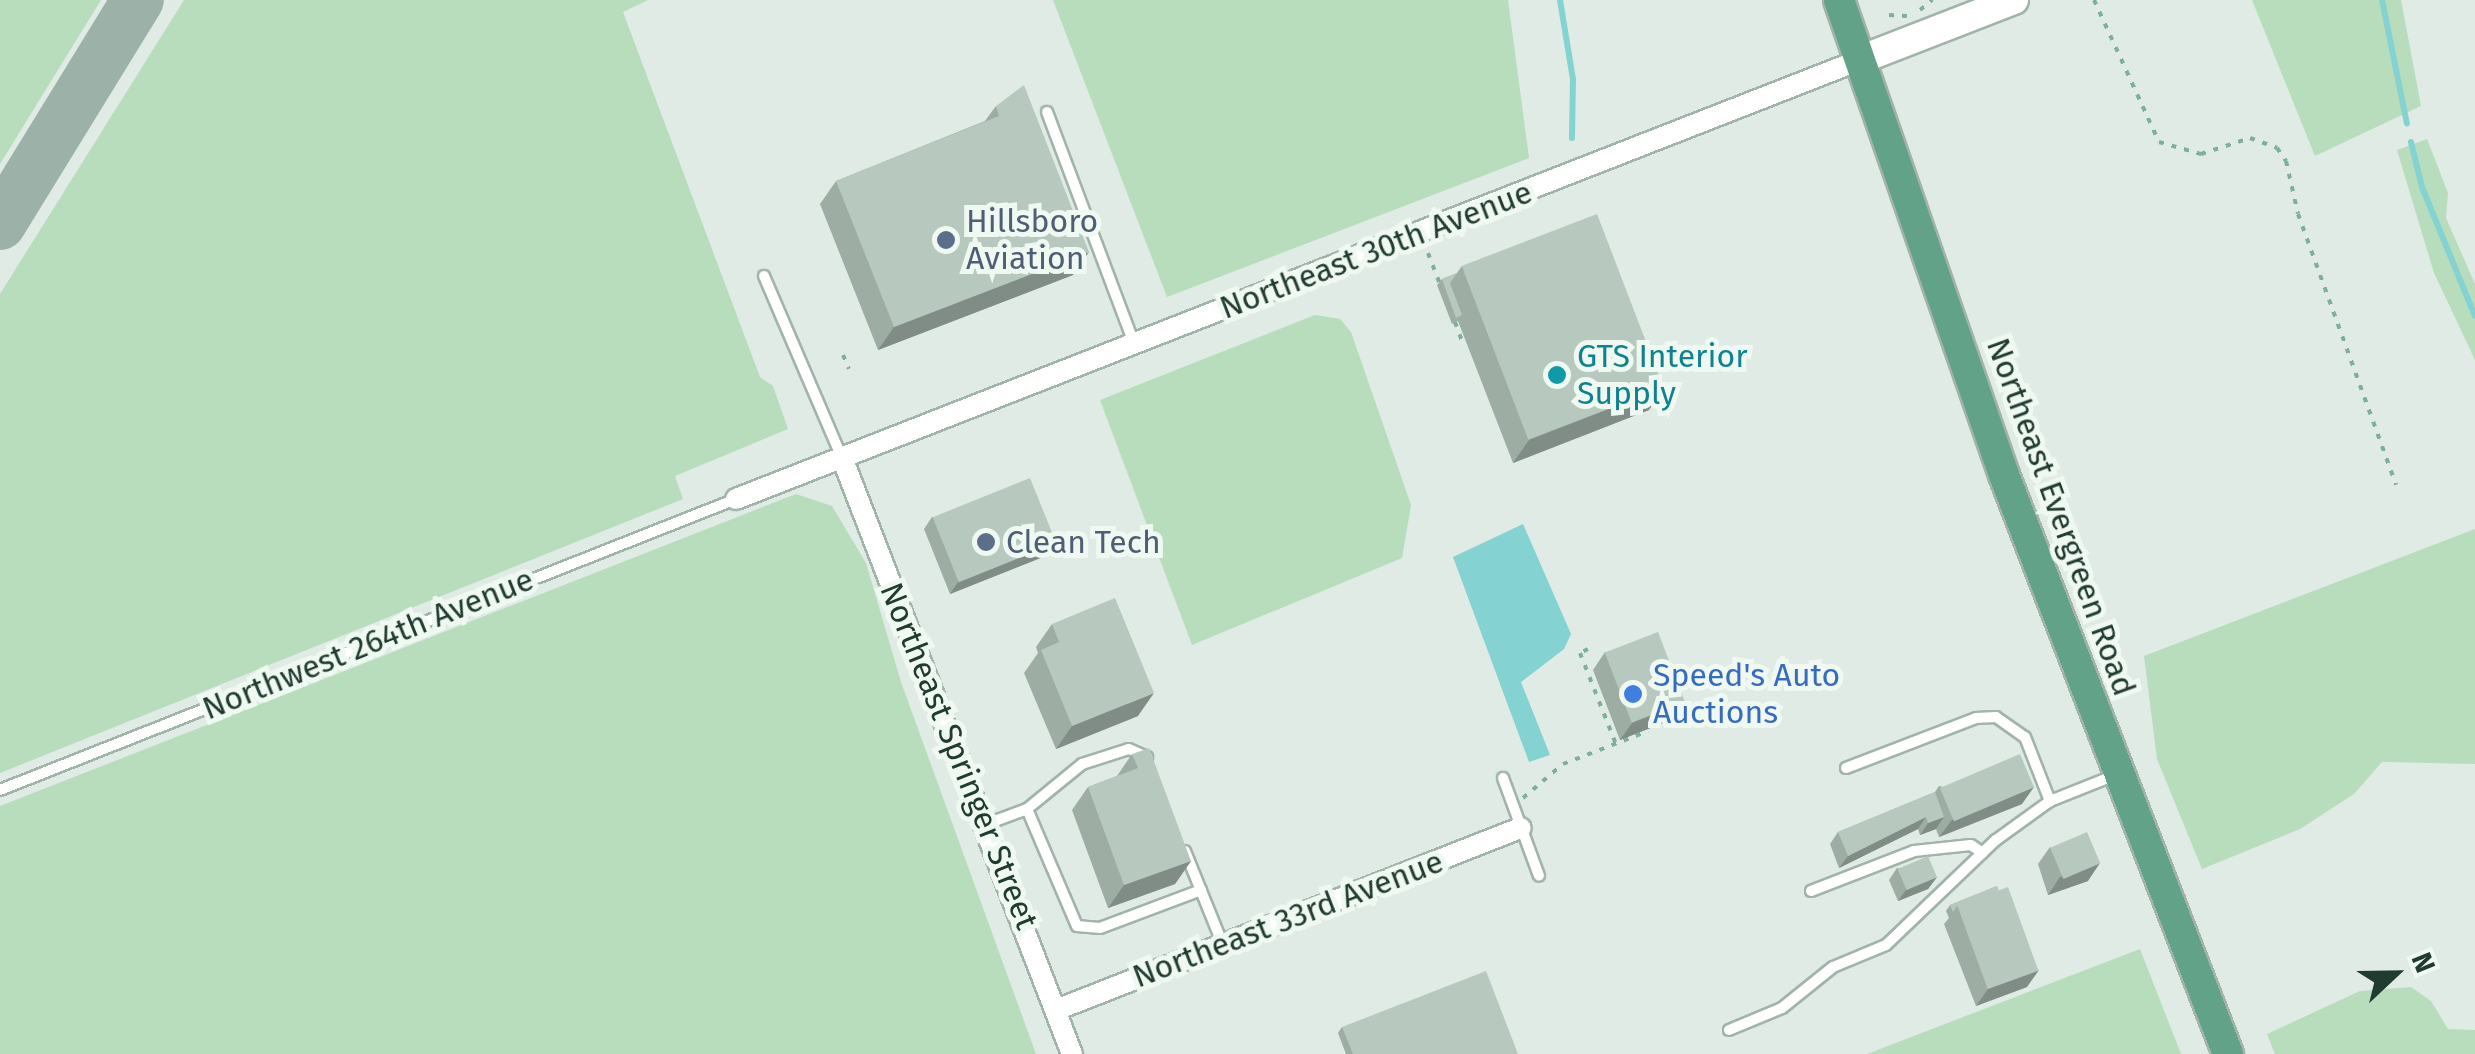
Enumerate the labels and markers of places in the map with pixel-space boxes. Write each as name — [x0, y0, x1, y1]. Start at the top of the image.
place label: Hillsboro Aviation — [966, 203, 1098, 278]
marker: Hillsboro Aviation — [935, 229, 957, 251]
place label: GTS Interior Supply — [1577, 338, 1748, 413]
marker: GTS Interior Supply — [1546, 364, 1568, 386]
place label: Clean Tech — [1006, 523, 1161, 561]
marker: Clean Tech — [975, 531, 997, 553]
place label: Speed's Auto Auctions — [1653, 657, 1840, 732]
marker: Speed's Auto Auctions — [1622, 683, 1644, 705]

